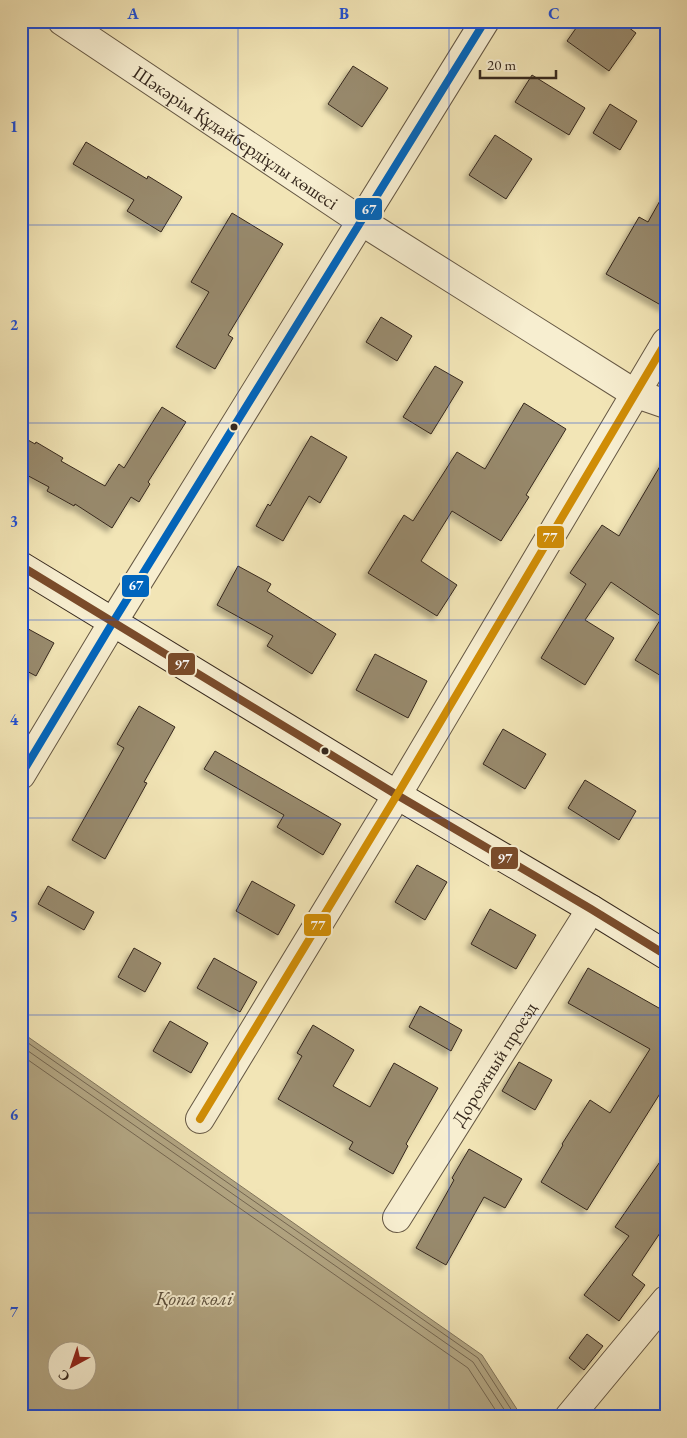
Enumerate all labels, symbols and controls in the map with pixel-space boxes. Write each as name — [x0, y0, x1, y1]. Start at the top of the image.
text: A — [126, 3, 139, 24]
text: B — [339, 3, 349, 24]
text: C — [548, 3, 560, 24]
scale bar — [480, 48, 556, 80]
text: 20 m — [487, 55, 516, 74]
street label: Шәкәрім Құдайбердіұлы көшесі — [128, 60, 343, 216]
text: 1 — [10, 116, 18, 137]
line badge: 67 — [354, 197, 383, 221]
text: 67 — [362, 200, 377, 218]
text: 2 — [10, 314, 19, 335]
unlabelled marker — [229, 422, 239, 432]
text: 3 — [10, 511, 18, 532]
line badge: 77 — [536, 525, 565, 549]
text: 77 — [543, 528, 558, 546]
line badge: 67 — [121, 574, 150, 598]
text: 67 — [129, 576, 144, 594]
line badge: 97 — [167, 652, 196, 676]
text: 97 — [175, 655, 190, 673]
text: 4 — [10, 709, 19, 730]
unlabelled marker — [320, 746, 330, 756]
line badge: 97 — [490, 846, 519, 870]
text: 97 — [498, 849, 513, 867]
text: 5 — [10, 906, 18, 927]
line badge: 77 — [303, 913, 332, 937]
text: 77 — [311, 916, 326, 934]
street label: Дорожный проезд — [446, 997, 543, 1131]
text: 6 — [10, 1104, 19, 1125]
water label: Қопа көлі — [154, 1285, 234, 1311]
text: 7 — [10, 1301, 19, 1322]
north arrow — [48, 1340, 98, 1390]
text: С — [54, 1366, 73, 1386]

